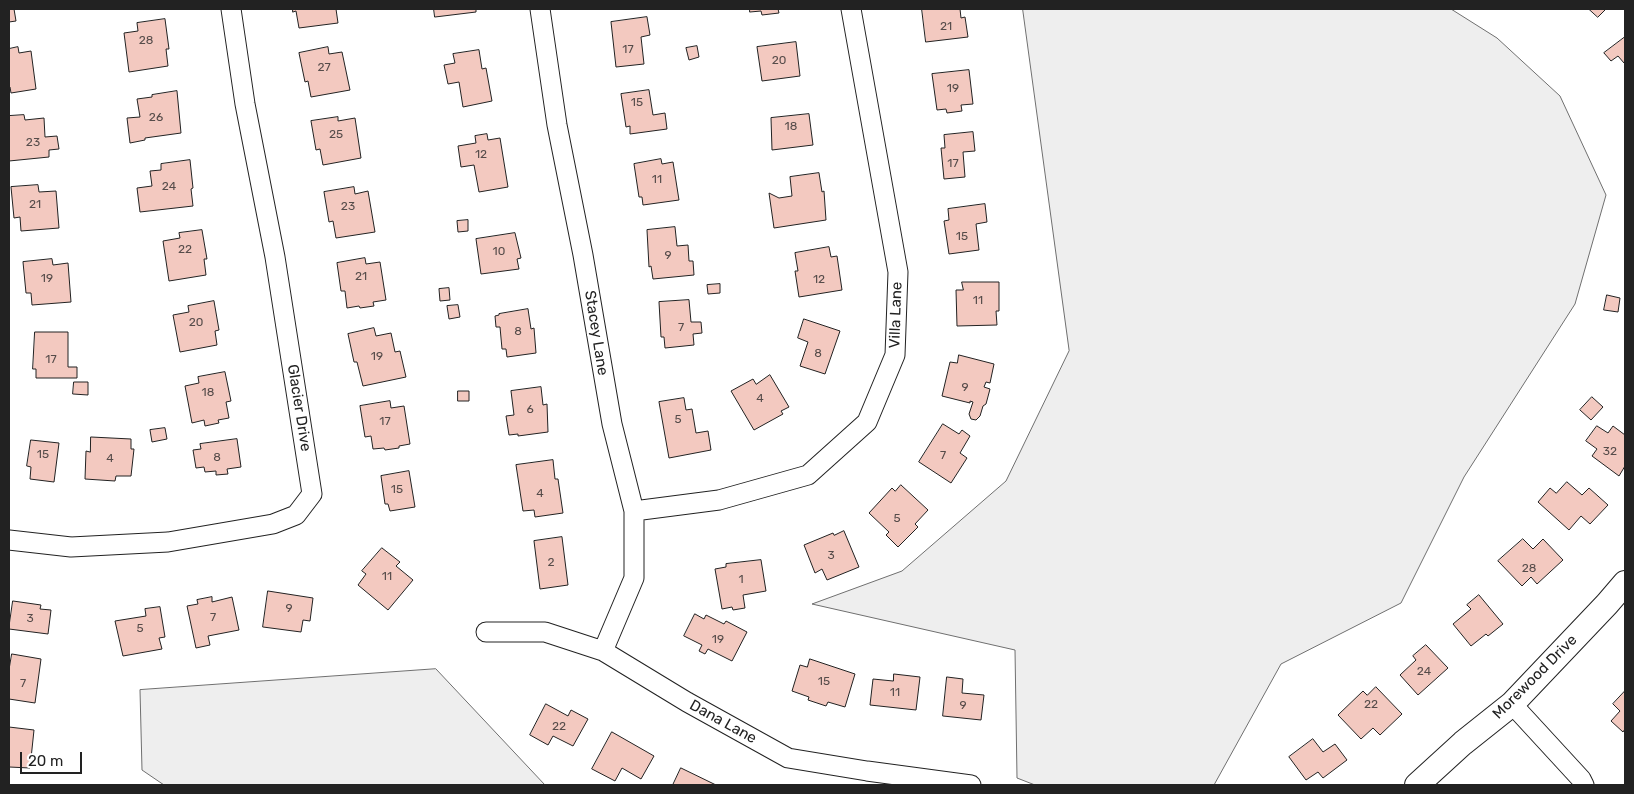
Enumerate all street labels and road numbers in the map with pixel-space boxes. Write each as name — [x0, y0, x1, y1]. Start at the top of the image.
street label: Villa Lane — [886, 281, 906, 349]
street label: Stacey Lane — [580, 289, 612, 377]
street label: Glacier Drive — [283, 363, 315, 453]
street label: Morewood Drive — [1489, 631, 1581, 723]
street label: Dana Lane — [686, 696, 760, 748]

